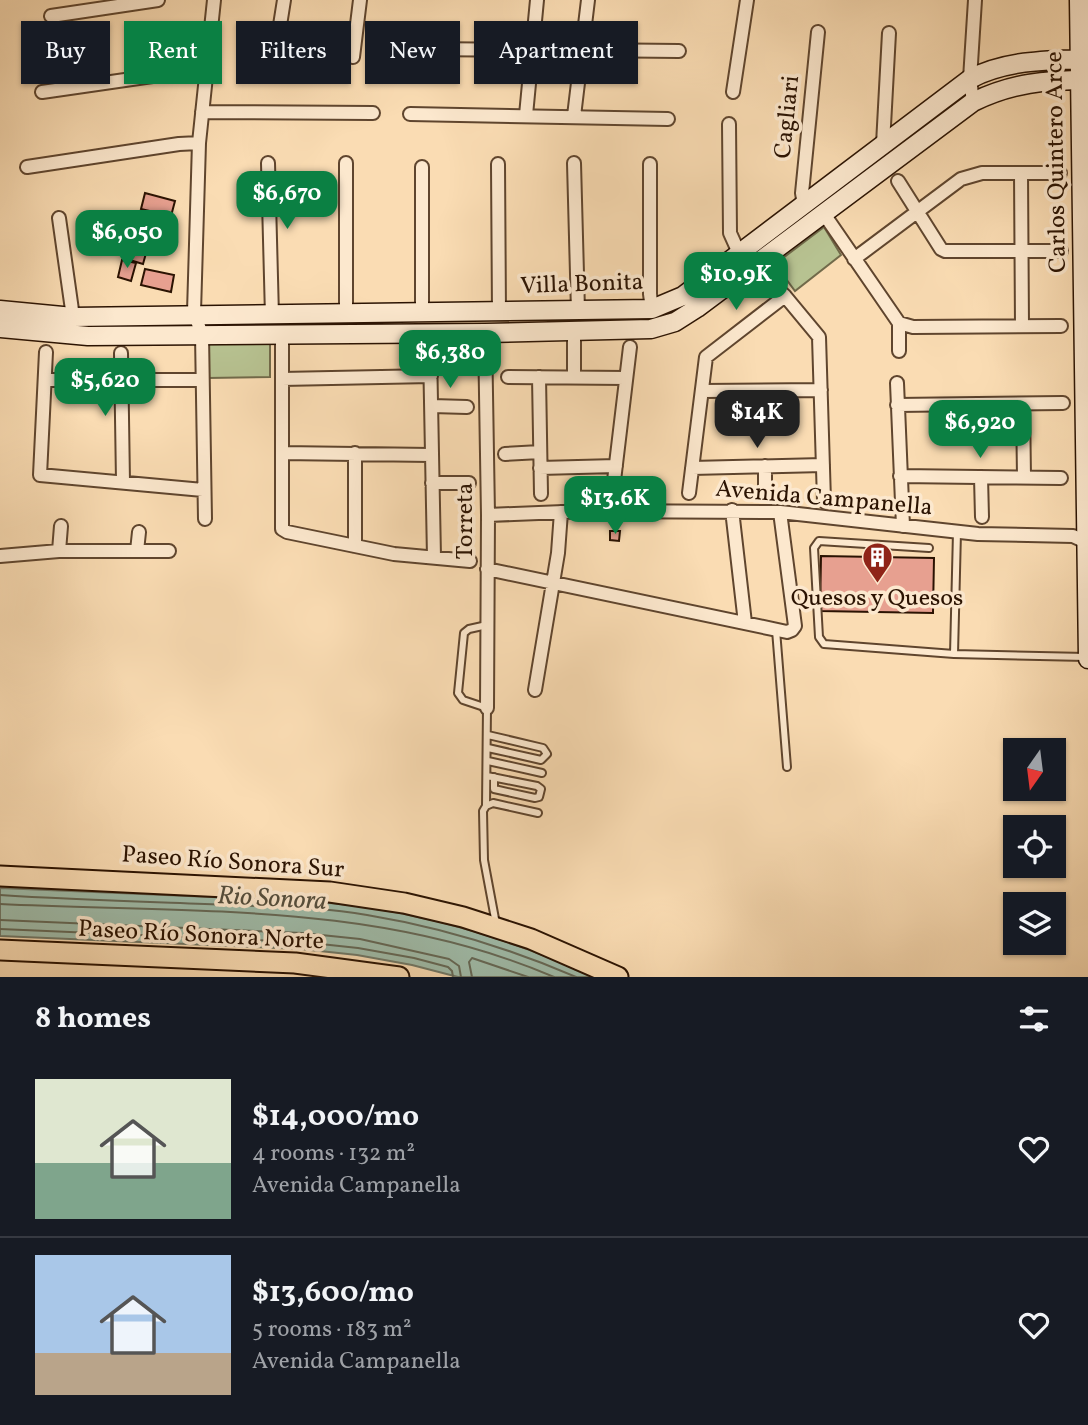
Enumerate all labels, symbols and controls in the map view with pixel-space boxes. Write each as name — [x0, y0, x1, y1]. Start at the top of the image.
chip: Buy — [21, 21, 110, 84]
chip: Rent — [124, 21, 222, 84]
chip: Filters — [236, 21, 351, 84]
chip: New — [365, 21, 460, 84]
chip: Apartment — [474, 21, 638, 84]
street label: Carlos Quintero Arce — [1038, 51, 1076, 273]
street label: Cagliari — [767, 74, 809, 160]
pin: $6,670 — [230, 172, 344, 231]
text: $6,670 — [252, 178, 322, 210]
pin: $6,050 — [70, 210, 184, 270]
text: $6,050 — [91, 217, 163, 249]
pin: $10.9K — [679, 252, 793, 312]
text: $10.9K — [700, 259, 772, 291]
street label: Villa Bonita — [520, 266, 644, 304]
pin: $6,380 — [393, 330, 507, 390]
text: $6,380 — [415, 337, 485, 369]
pin: $5,620 — [48, 358, 162, 418]
text: $5,620 — [70, 365, 140, 397]
pin: $14K — [716, 391, 798, 450]
text: $14K — [731, 397, 783, 429]
pin: $6,920 — [923, 400, 1037, 460]
text: $6,920 — [945, 407, 1015, 439]
street label: Avenida Campanella — [714, 473, 934, 525]
pin: $13.6K — [558, 476, 672, 536]
street label: Torreta — [449, 483, 483, 560]
text: $13.6K — [580, 483, 650, 515]
building icon: Quesos y Quesos — [860, 540, 894, 584]
place label: Quesos y Quesos — [791, 582, 963, 616]
north arrow — [1003, 738, 1066, 802]
map controls — [1003, 738, 1066, 955]
button: locate — [1003, 815, 1066, 878]
street label: Paseo Río Sonora Sur — [121, 838, 345, 888]
water label: Rio Sonora — [216, 878, 328, 920]
button: layers — [1003, 892, 1066, 955]
street label: Paseo Río Sonora Norte — [77, 913, 325, 959]
text: 8 homes — [35, 998, 151, 1040]
icon: filters — [1015, 1000, 1053, 1038]
text: $14,000/mo — [252, 1096, 419, 1138]
icon: home — [91, 1107, 175, 1191]
icon: heart — [1015, 1130, 1053, 1168]
text: 4 rooms · 132 m² — [252, 1138, 415, 1170]
text: Avenida Campanella — [252, 1170, 461, 1202]
text: $13,600/mo — [252, 1272, 414, 1314]
icon: home — [91, 1283, 175, 1367]
icon: heart — [1015, 1306, 1053, 1344]
text: 5 rooms · 183 m² — [252, 1314, 412, 1346]
text: Avenida Campanella — [252, 1346, 461, 1378]

